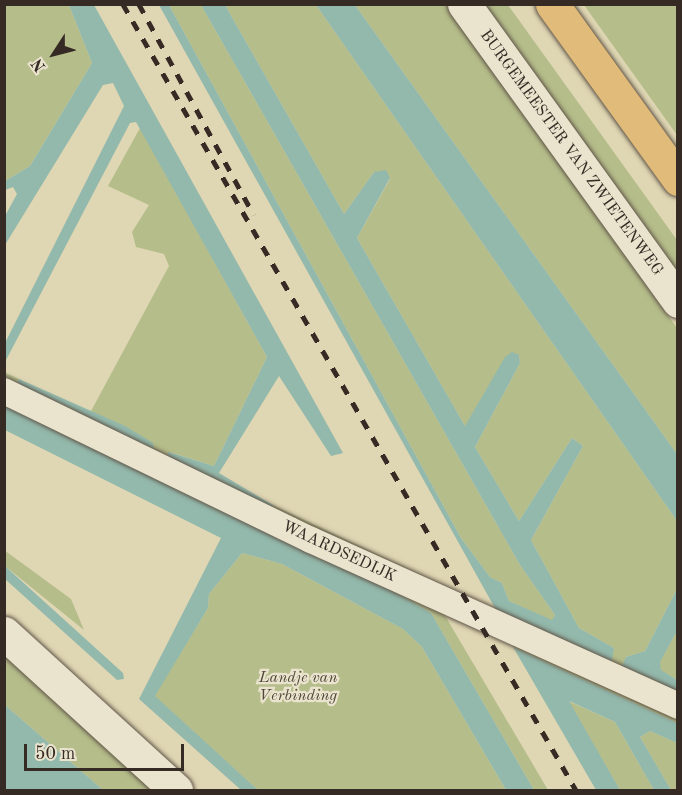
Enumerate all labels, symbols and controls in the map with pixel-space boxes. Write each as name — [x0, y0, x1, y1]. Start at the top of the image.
north arrow — [24, 24, 84, 84]
street label: BURGEMEESTER VAN ZWIETENWEG — [475, 26, 667, 280]
text: N — [29, 55, 50, 74]
street label: WAARDSEDIJK — [279, 517, 399, 587]
park label: Landje van Verbinding — [259, 668, 337, 706]
scale bar — [27, 732, 188, 770]
text: 50 m — [35, 745, 75, 763]

